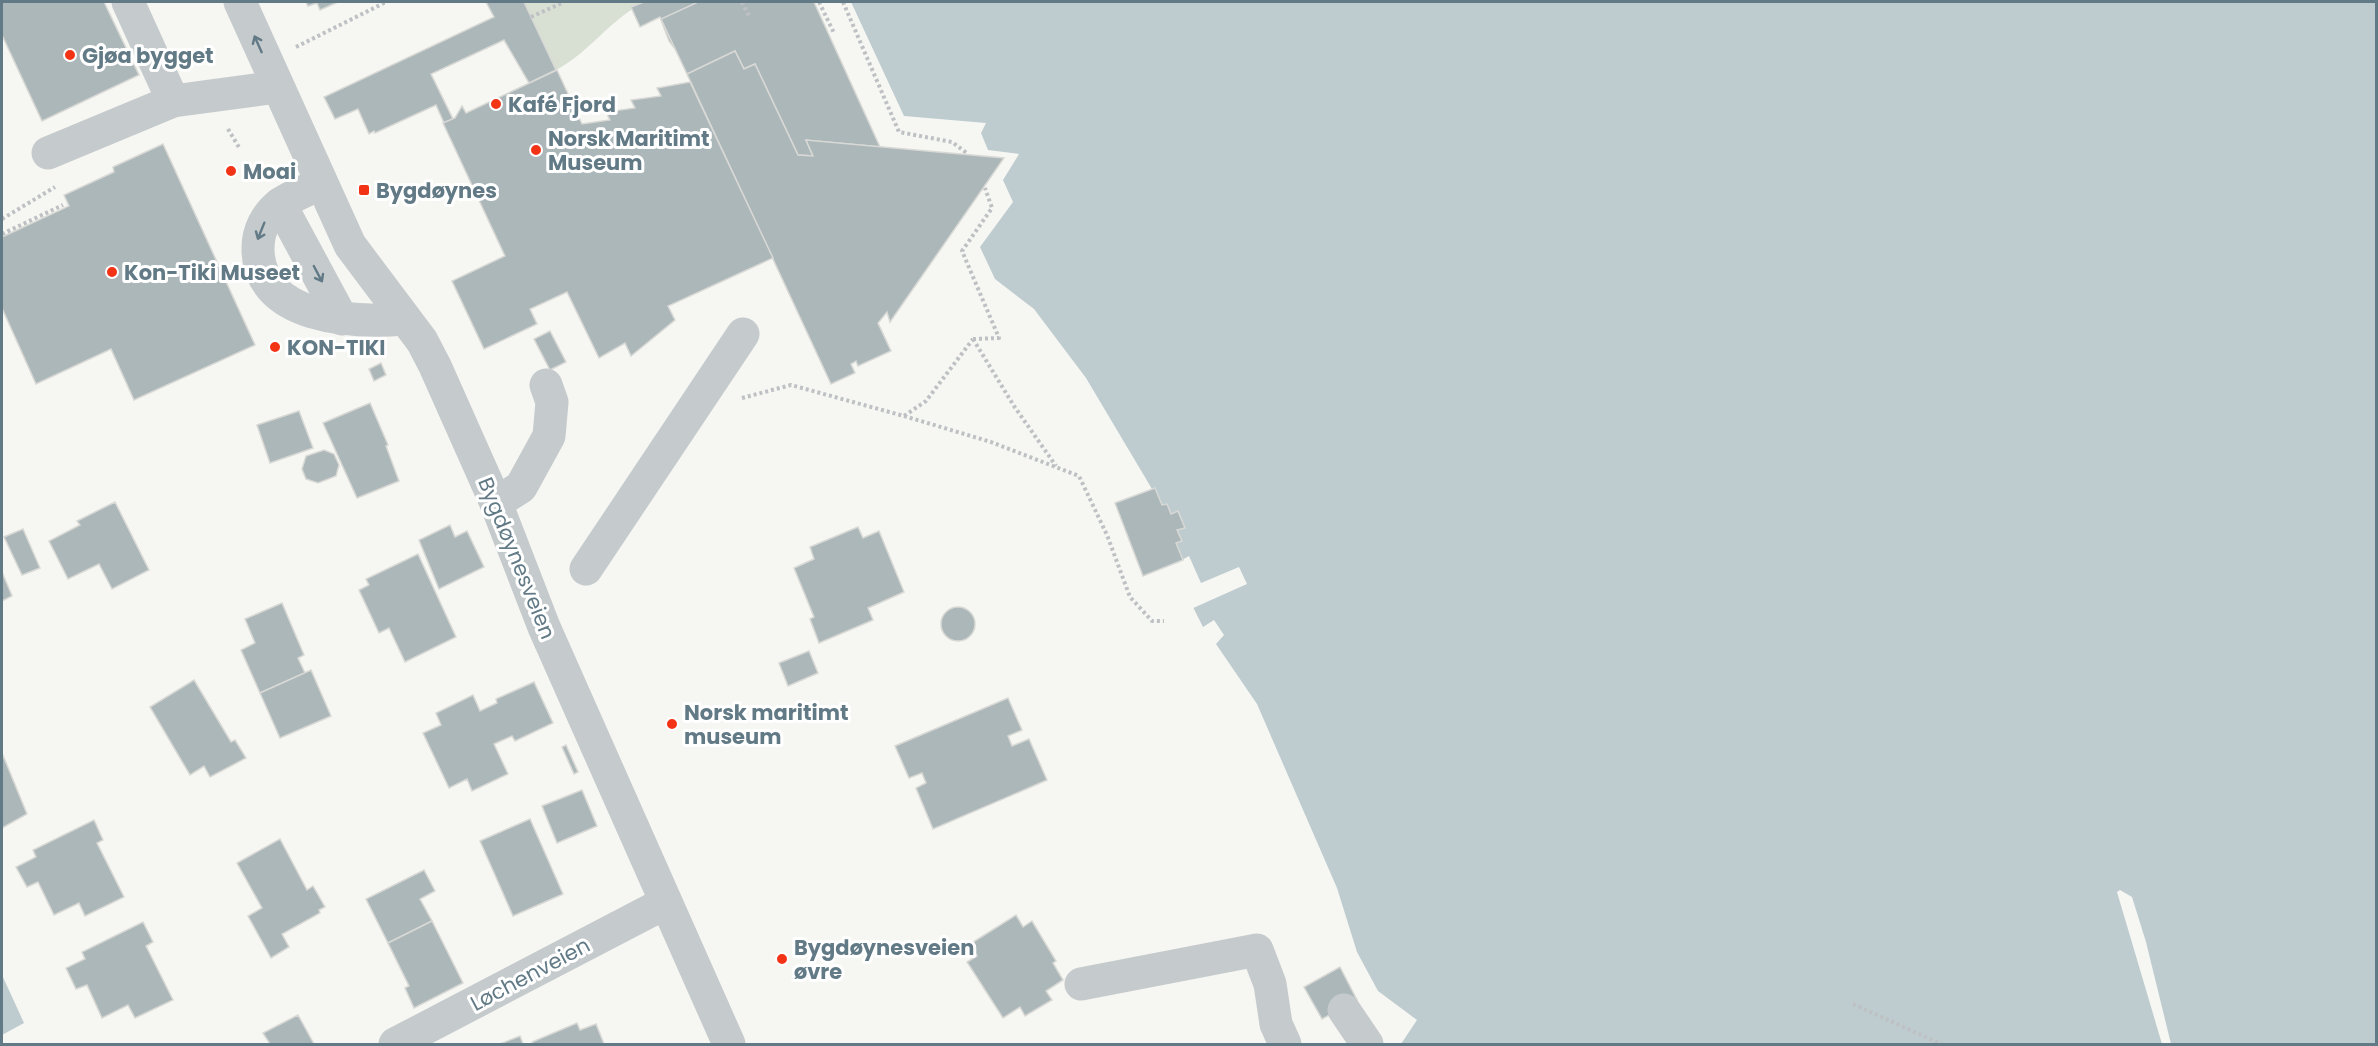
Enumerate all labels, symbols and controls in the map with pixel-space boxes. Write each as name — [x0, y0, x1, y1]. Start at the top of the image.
one-way arrow — [252, 36, 264, 54]
place label: Gjøa bygget — [82, 41, 214, 70]
marker: Gjøa bygget — [63, 48, 77, 62]
place label: Kafé Fjord — [508, 90, 616, 119]
marker: Kafé Fjord — [489, 97, 503, 111]
place label: Norsk Maritimt Museum — [548, 124, 710, 177]
marker: Norsk Maritimt Museum — [529, 143, 543, 157]
place label: Moai — [243, 157, 296, 186]
marker: Moai — [224, 164, 238, 178]
place label: Bygdøynes — [376, 176, 497, 205]
marker: Bygdøynes — [357, 183, 371, 197]
one-way arrow — [255, 221, 266, 239]
place label: Kon-Tiki Museet — [124, 258, 300, 287]
marker: Kon-Tiki Museet — [105, 265, 119, 279]
one-way arrow — [313, 265, 324, 283]
place label: KON-TIKI — [287, 333, 386, 362]
marker: KON-TIKI — [268, 340, 282, 354]
street label: Bygdøynesveien — [471, 473, 563, 643]
place label: Norsk maritimt museum — [684, 698, 848, 751]
marker: Norsk maritimt museum — [665, 717, 679, 731]
street label: Løchenveien — [465, 930, 595, 1018]
place label: Bygdøynesveien øvre — [794, 933, 974, 986]
marker: Bygdøynesveien øvre — [775, 952, 789, 966]

